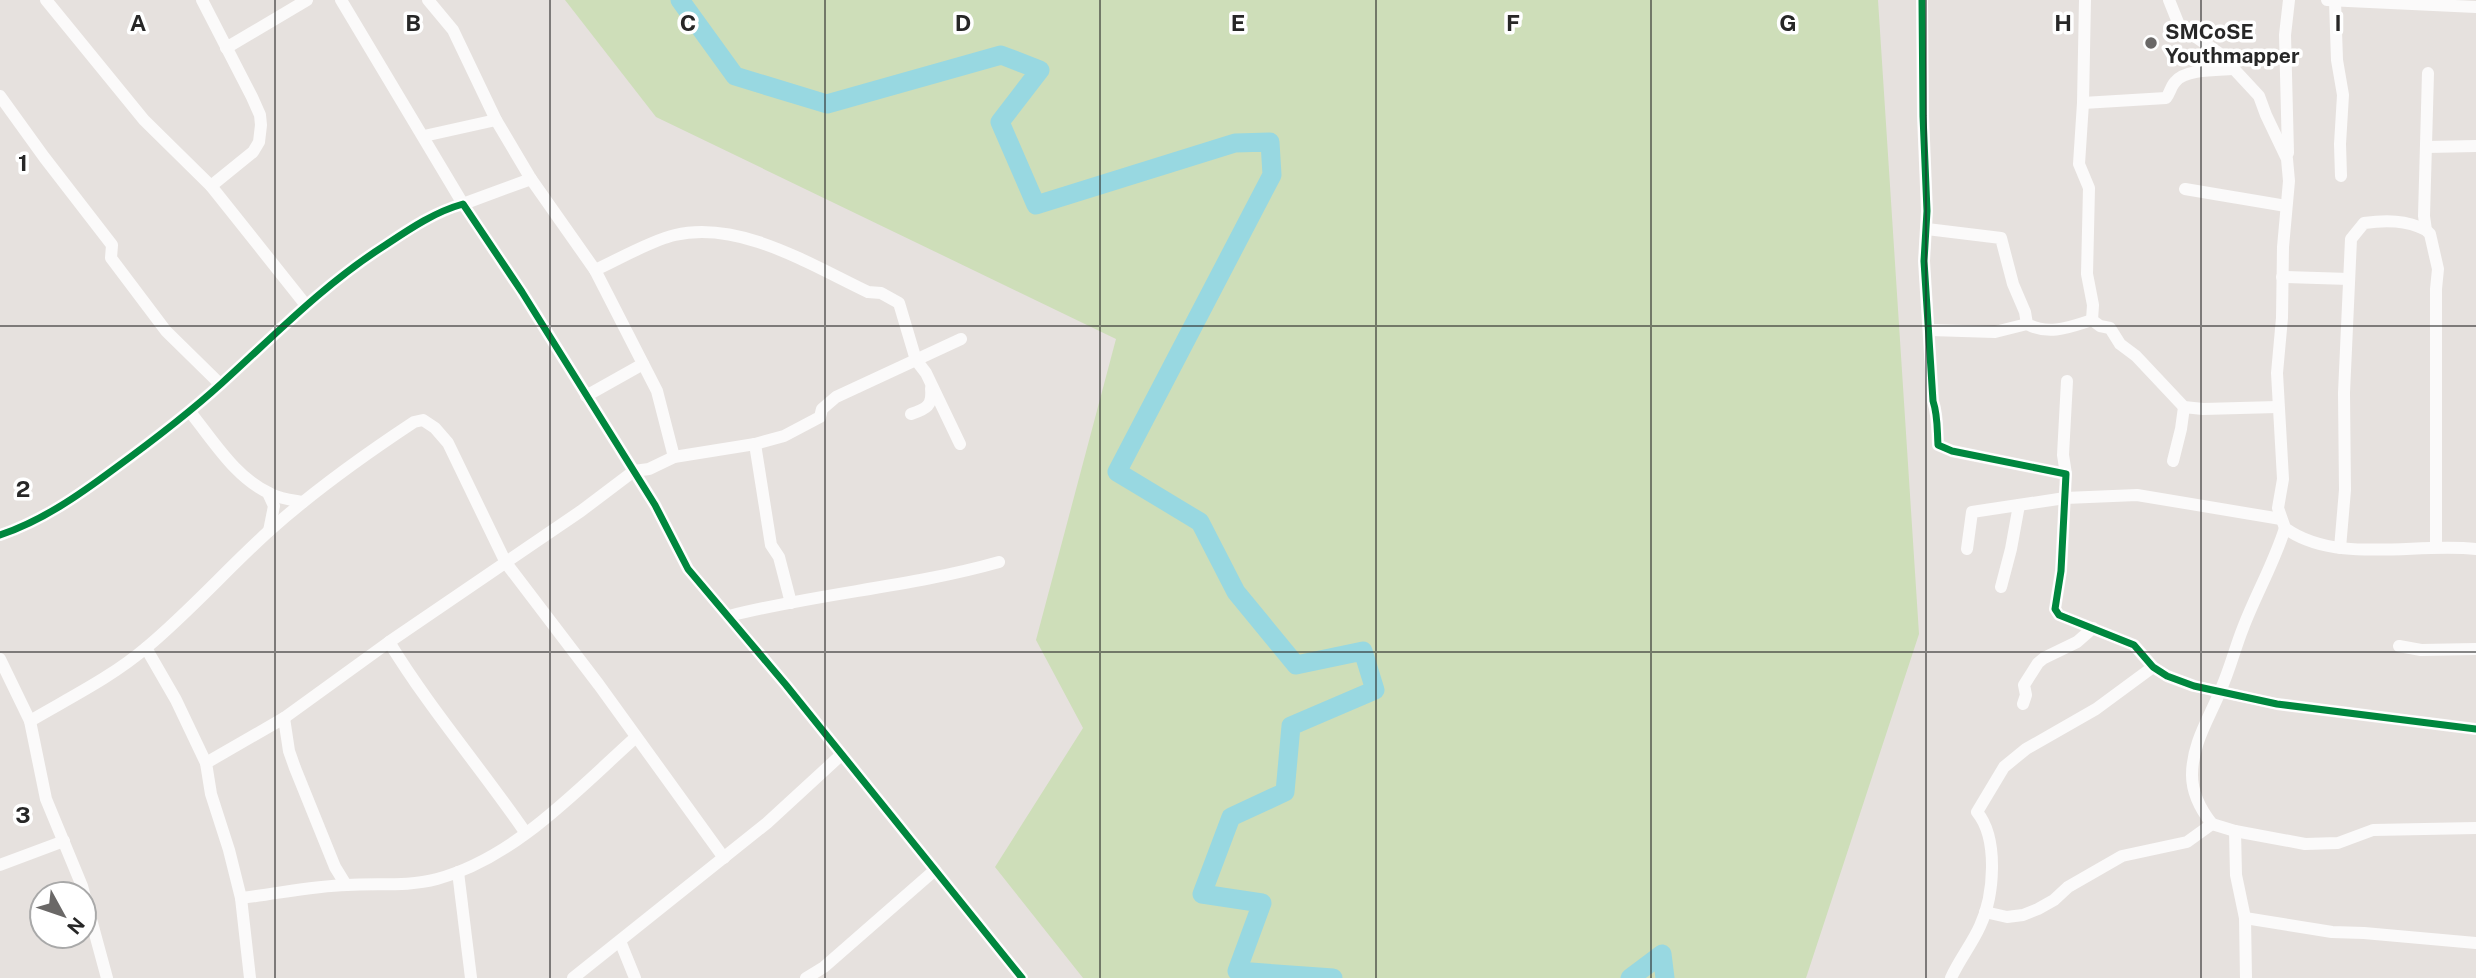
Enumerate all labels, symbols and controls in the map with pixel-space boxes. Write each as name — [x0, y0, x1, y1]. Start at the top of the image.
text: A — [130, 9, 147, 36]
text: B — [405, 9, 421, 36]
text: C — [680, 9, 696, 36]
text: D — [955, 9, 971, 36]
text: E — [1231, 9, 1245, 36]
text: F — [1506, 9, 1520, 36]
text: G — [1779, 9, 1797, 36]
text: H — [2054, 9, 2072, 36]
text: I — [2334, 9, 2342, 36]
place label: SMCoSE Youthmapper — [2165, 19, 2300, 68]
marker: SMCoSE Youthmapper — [2143, 35, 2159, 51]
text: 1 — [18, 149, 28, 176]
text: 2 — [16, 475, 30, 502]
text: 3 — [15, 801, 31, 828]
north arrow — [28, 880, 98, 950]
text: N — [63, 913, 89, 939]

